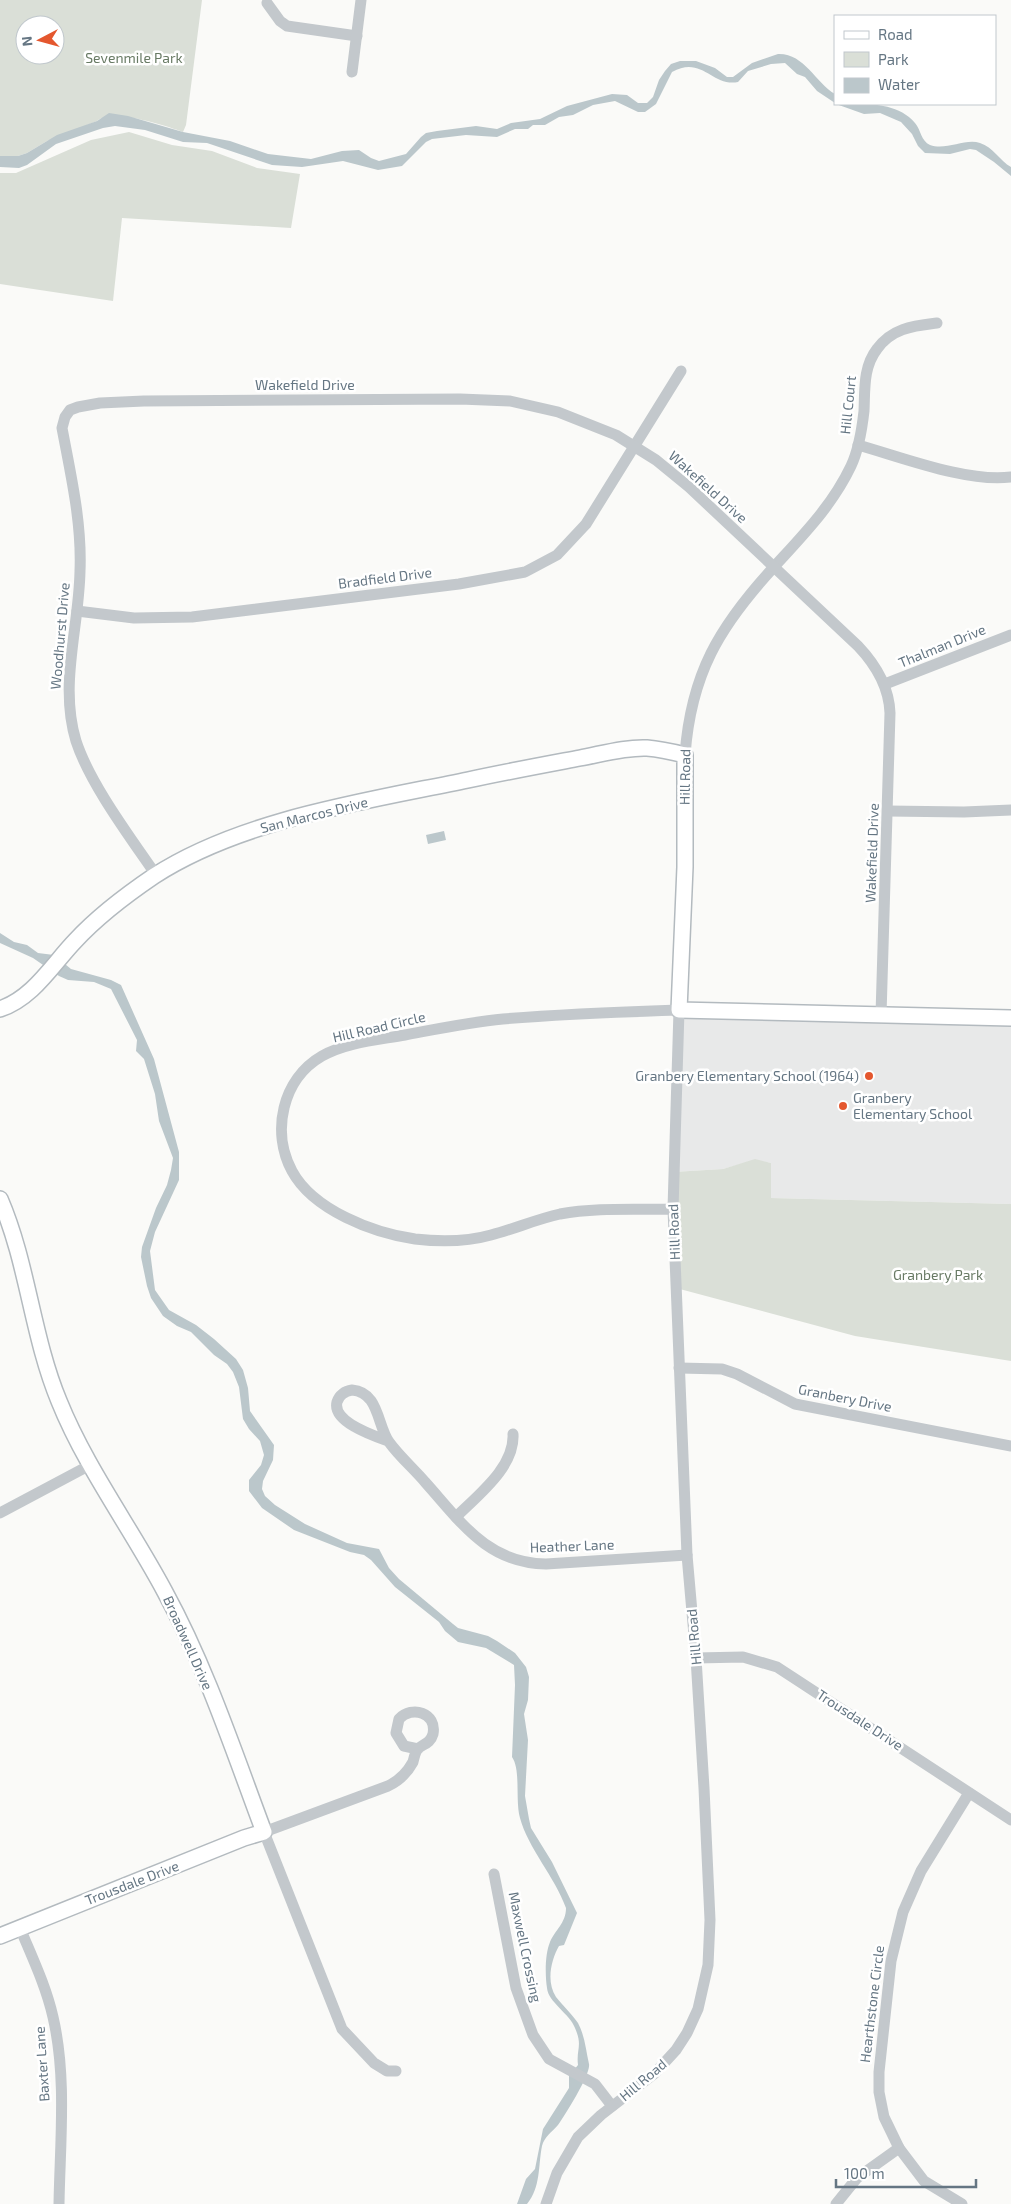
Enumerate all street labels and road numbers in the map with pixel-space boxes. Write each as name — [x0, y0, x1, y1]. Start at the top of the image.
street label: Hill Court — [836, 375, 859, 435]
street label: Wakefield Drive — [255, 376, 355, 393]
street label: Wakefield Drive — [666, 447, 751, 526]
street label: Bradfield Drive — [337, 563, 433, 592]
street label: Woodhurst Drive — [46, 582, 73, 690]
street label: Thalman Drive — [896, 620, 988, 671]
street label: Hill Road — [676, 749, 693, 805]
street label: San Marcos Drive — [258, 793, 369, 836]
street label: Wakefield Drive — [861, 803, 882, 903]
street label: Hill Road Circle — [331, 1008, 427, 1045]
street label: Hill Road — [664, 1204, 683, 1260]
street label: Granbery Drive — [797, 1380, 893, 1415]
street label: Heather Lane — [529, 1536, 615, 1555]
street label: Broadwell Drive — [160, 1593, 217, 1692]
street label: Hill Road — [683, 1608, 704, 1666]
street label: Trousdale Drive — [814, 1685, 906, 1754]
street label: Trousdale Drive — [83, 1857, 181, 1908]
street label: Maxwell Crossing — [505, 1890, 546, 2004]
street label: Hearthstone Circle — [856, 1944, 887, 2064]
street label: Baxter Lane — [30, 2026, 53, 2102]
street label: Hill Road — [616, 2055, 670, 2104]

